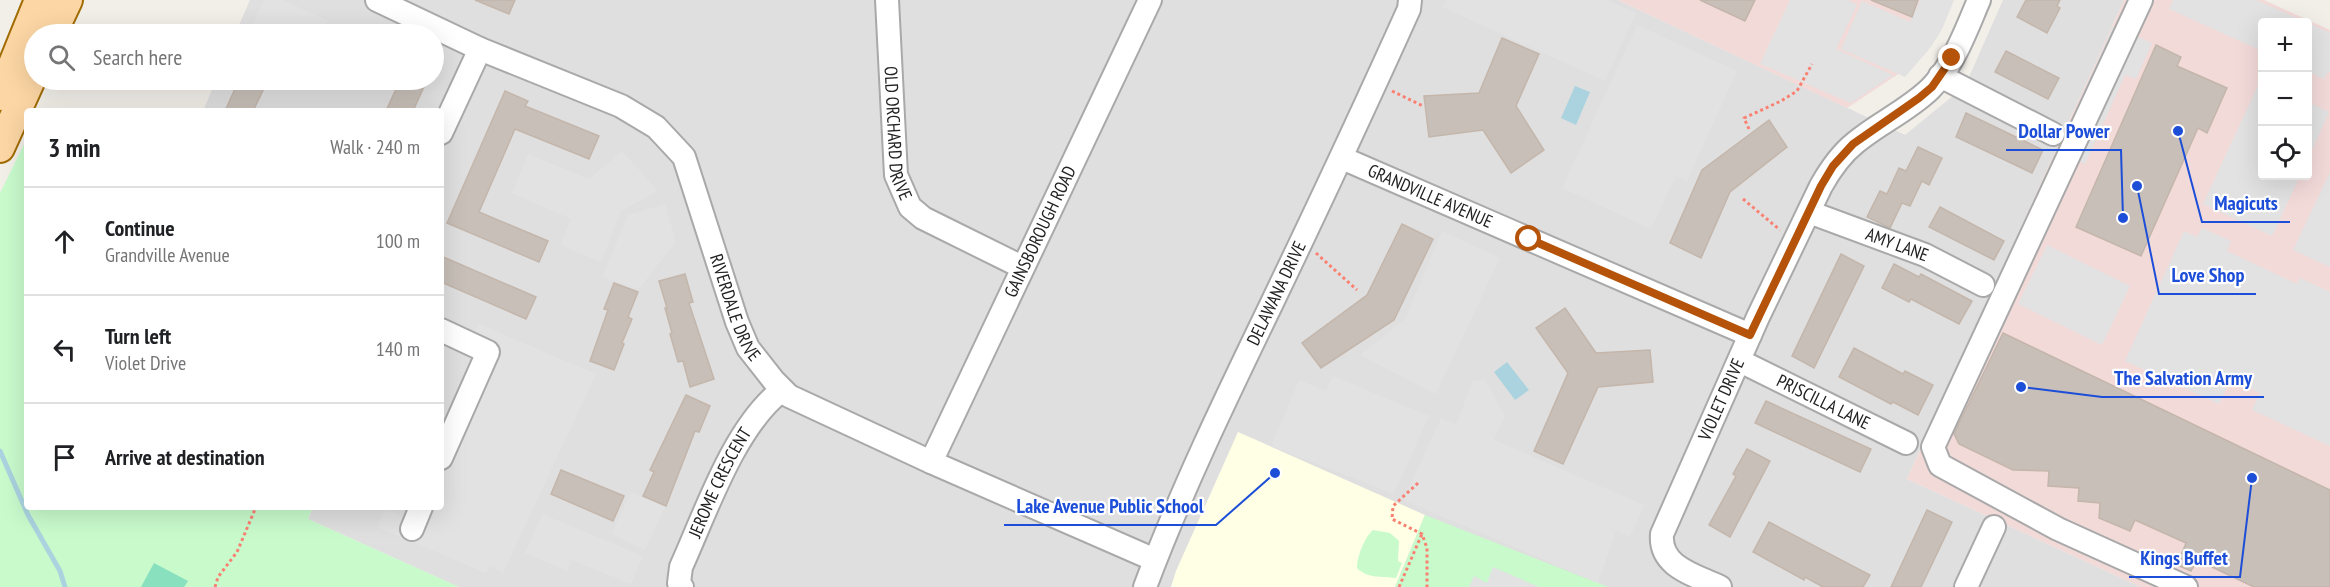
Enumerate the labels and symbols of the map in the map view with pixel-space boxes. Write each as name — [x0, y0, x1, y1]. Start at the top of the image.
route end — [1938, 44, 1964, 70]
street label: OLD ORCHARD DRIVE — [879, 66, 918, 204]
callout: Dollar Power — [2006, 112, 2121, 150]
text: Dollar Power — [2018, 118, 2110, 144]
street label: GRANDVILLE AVENUE — [1364, 159, 1496, 233]
street label: GAINSBOROUGH ROAD — [999, 162, 1081, 301]
callout: Magicuts — [2202, 184, 2290, 222]
text: Magicuts — [2214, 190, 2278, 216]
street label: AMY LANE — [1863, 222, 1932, 266]
route start — [1515, 225, 1541, 251]
street label: DELAWANA DRIVE — [1241, 237, 1311, 349]
street label: RIVERDALE DRIVE — [705, 251, 766, 366]
callout: Love Shop — [2159, 256, 2256, 294]
text: Love Shop — [2172, 262, 2244, 288]
street label: VIOLET DRIVE — [1692, 355, 1749, 445]
callout: The Salvation Army — [2102, 359, 2264, 397]
text: The Salvation Army — [2114, 365, 2253, 391]
street label: PRISCILLA LANE — [1773, 369, 1874, 435]
street label: JEROME CRESCENT — [683, 423, 756, 542]
callout: Lake Avenue Public School — [1004, 487, 1216, 525]
text: Lake Avenue Public School — [1016, 493, 1204, 519]
callout: Kings Buffet — [2129, 539, 2240, 577]
text: Kings Buffet — [2140, 545, 2228, 571]

